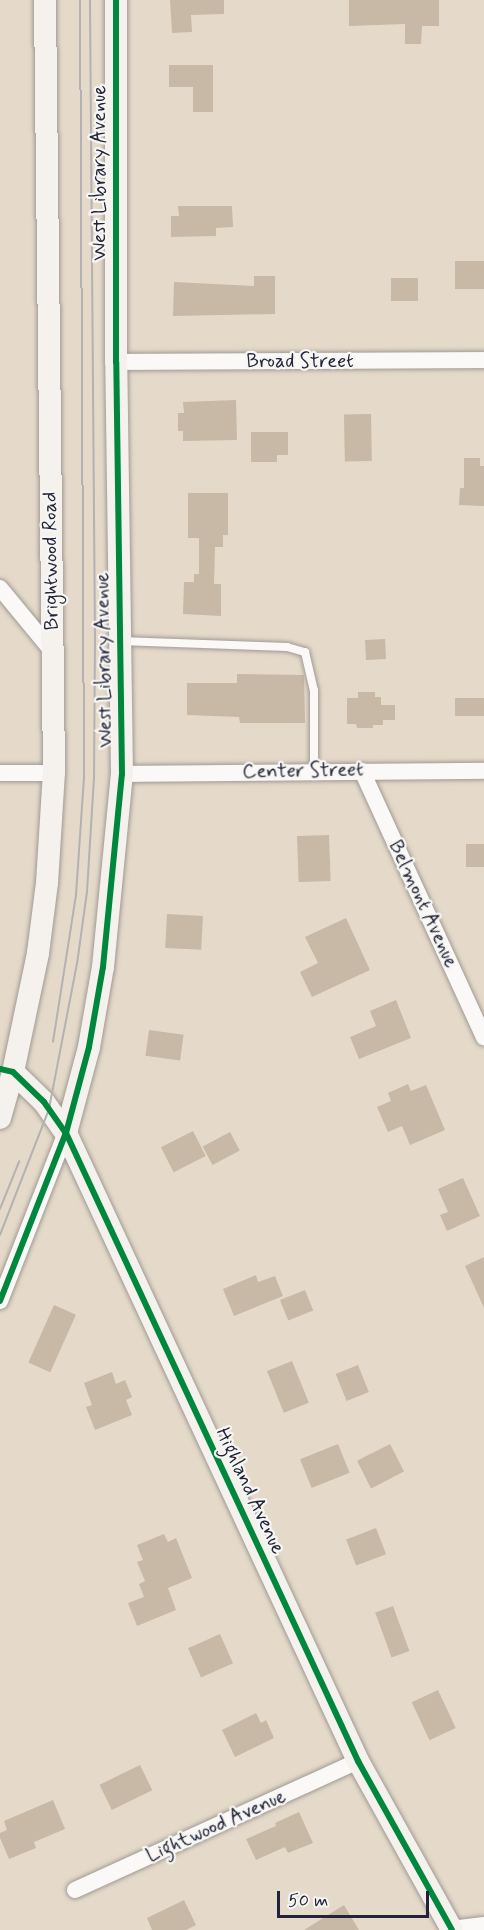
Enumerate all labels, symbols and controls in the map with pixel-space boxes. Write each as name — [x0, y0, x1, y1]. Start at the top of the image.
street label: West Library Avenue — [87, 83, 111, 263]
street label: Broad Street — [245, 349, 355, 373]
street label: Brightwood Road — [38, 491, 64, 631]
street label: West Library Avenue — [90, 570, 118, 750]
street label: Center Street — [240, 758, 366, 784]
street label: Belmont Avenue — [382, 834, 464, 974]
street label: Highland Avenue — [209, 1422, 291, 1560]
street label: Lightwood Avenue — [141, 1784, 291, 1868]
scale bar — [280, 1879, 432, 1917]
text: 50 m — [288, 1889, 328, 1913]

